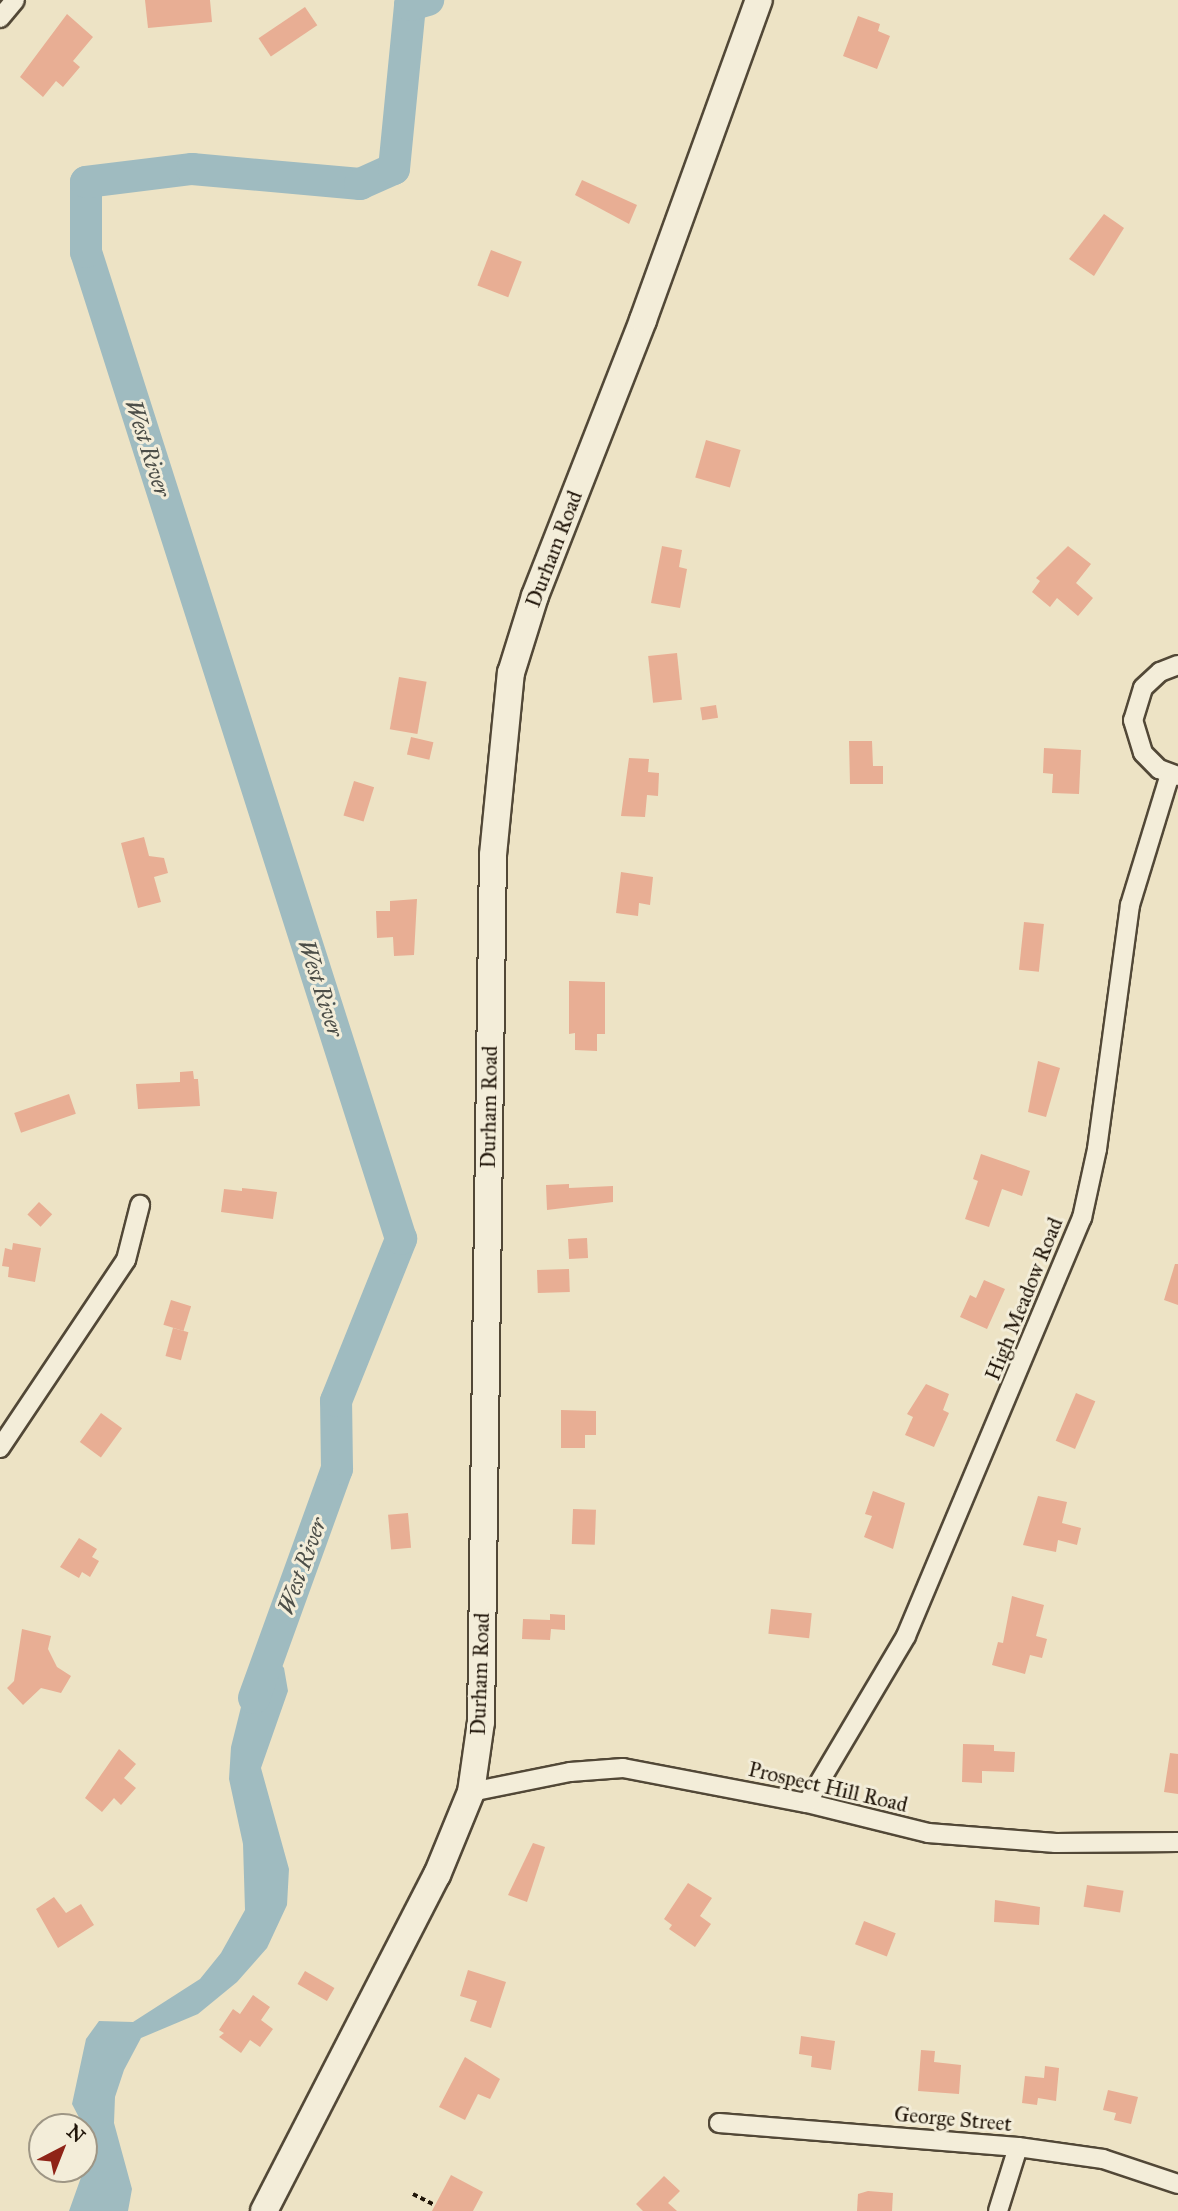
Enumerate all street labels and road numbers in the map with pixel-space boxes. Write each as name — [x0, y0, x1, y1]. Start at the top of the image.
street label: Durham Road — [520, 487, 588, 611]
street label: Durham Road — [475, 1045, 503, 1169]
street label: High Meadow Road — [980, 1214, 1068, 1384]
street label: Durham Road — [465, 1612, 495, 1736]
street label: Prospect Hill Road — [746, 1756, 910, 1818]
street label: George Street — [893, 2101, 1013, 2137]

